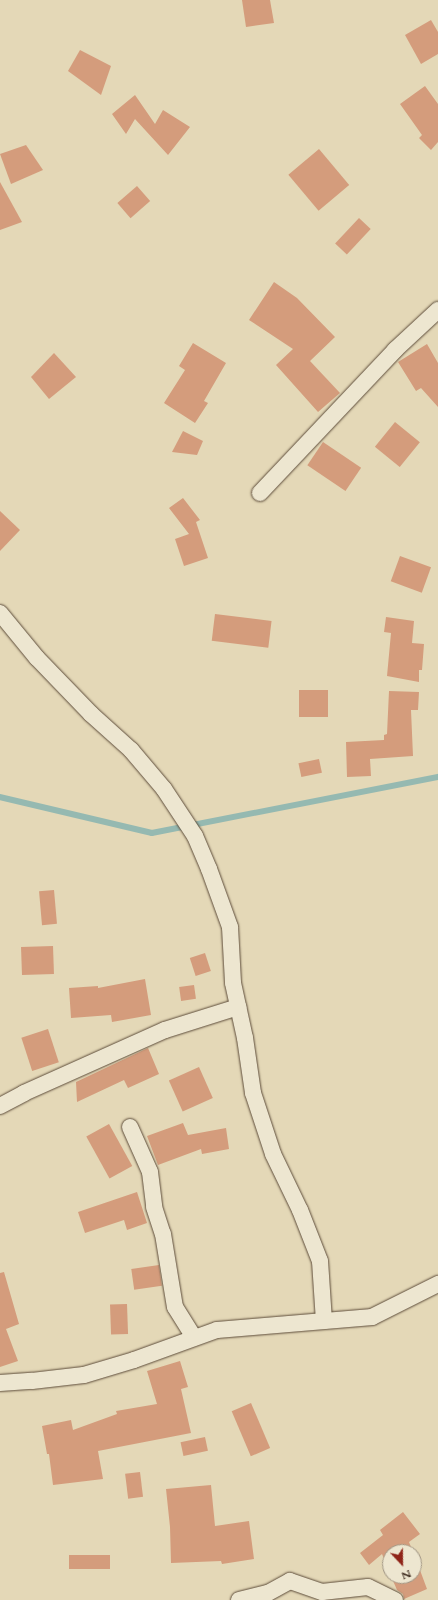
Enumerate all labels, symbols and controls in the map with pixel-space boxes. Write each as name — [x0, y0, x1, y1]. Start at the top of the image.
north arrow — [382, 1544, 422, 1584]
text: N — [399, 1566, 414, 1583]

